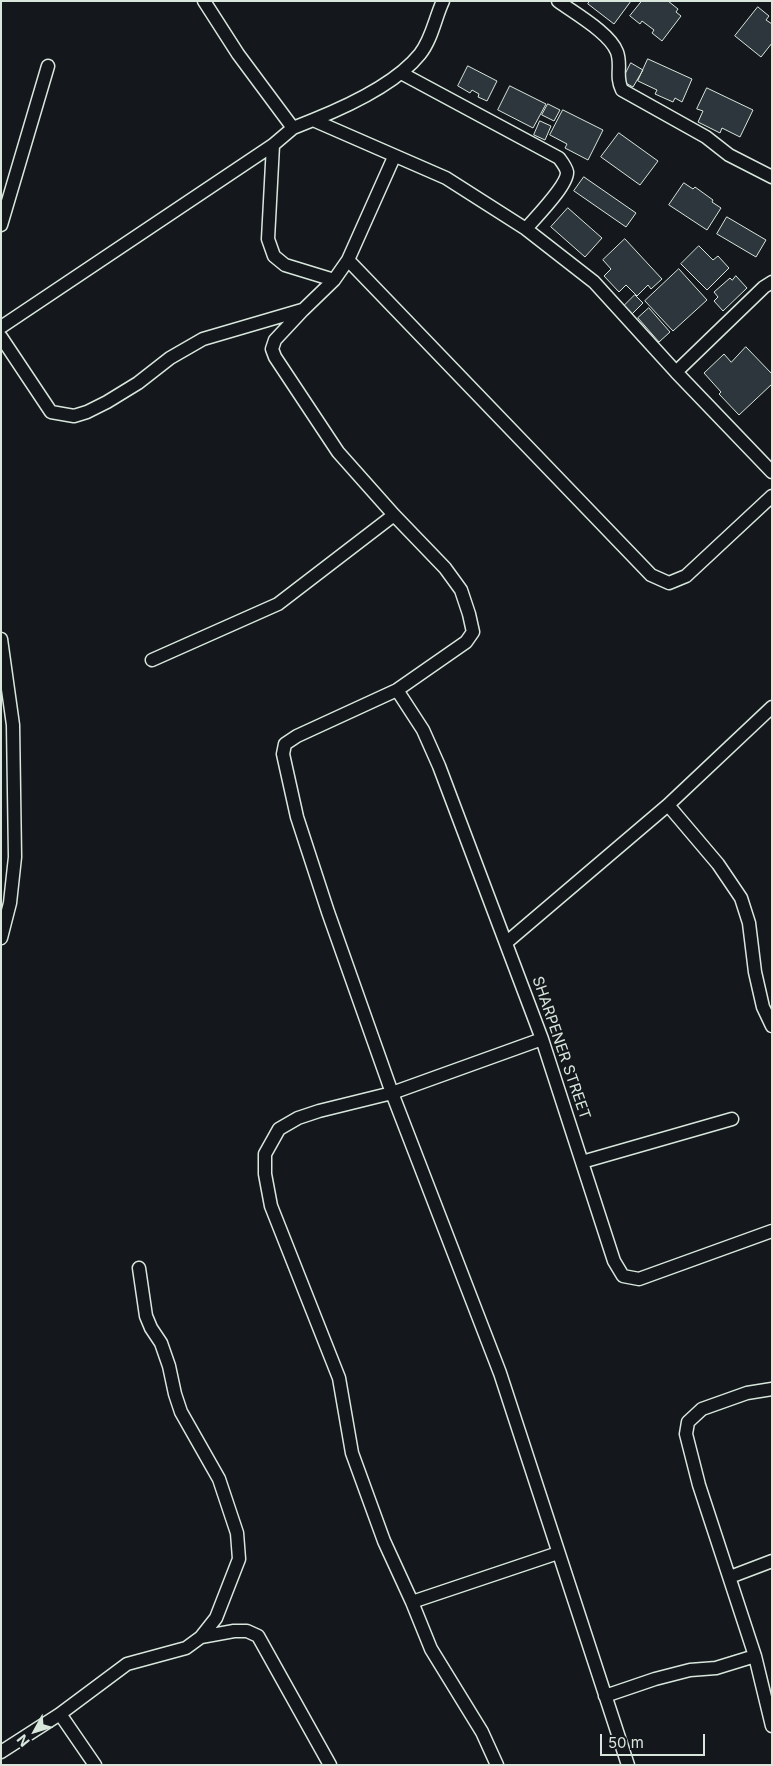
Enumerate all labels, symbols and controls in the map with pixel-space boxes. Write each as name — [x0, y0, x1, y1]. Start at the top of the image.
street label: SHARPENER STREET — [528, 974, 594, 1122]
north arrow — [10, 1706, 60, 1756]
scale bar — [603, 1724, 708, 1756]
text: N — [13, 1731, 33, 1750]
text: 50 m — [608, 1733, 644, 1752]

